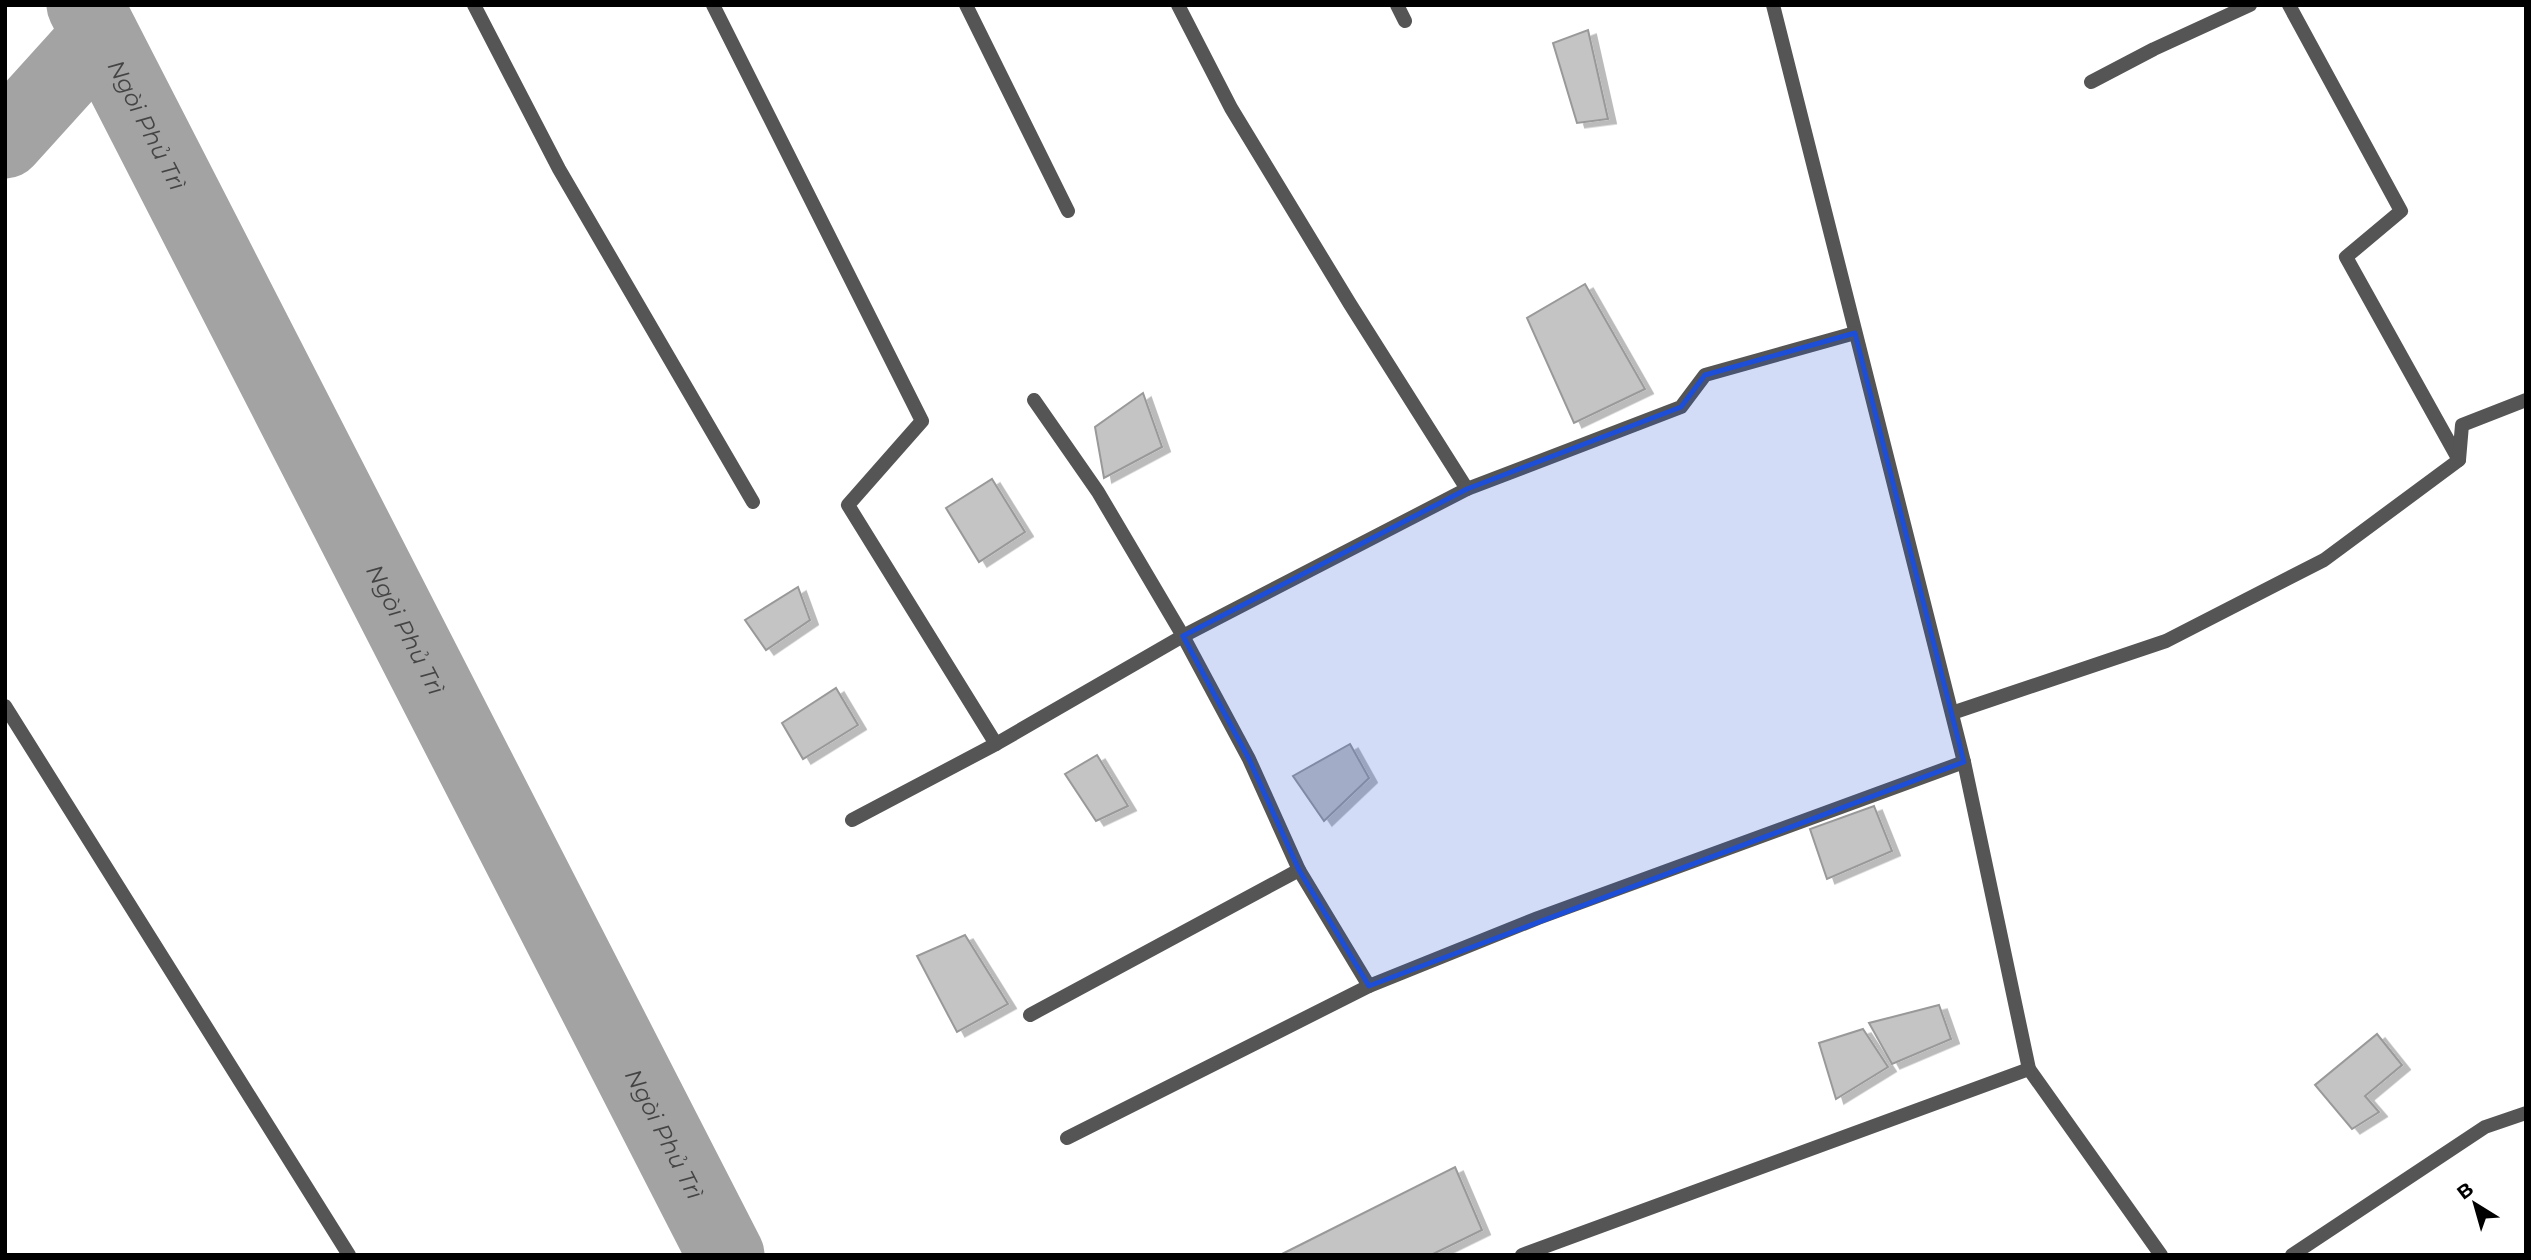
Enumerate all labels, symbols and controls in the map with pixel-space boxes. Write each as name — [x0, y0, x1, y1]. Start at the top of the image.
water label: Ngòi Phủ Trì — [102, 55, 192, 196]
water label: Ngòi Phủ Trì — [360, 560, 451, 700]
water label: Ngòi Phủ Trì — [619, 1064, 709, 1205]
north arrow — [2440, 1169, 2510, 1239]
text: B — [2452, 1177, 2478, 1204]

